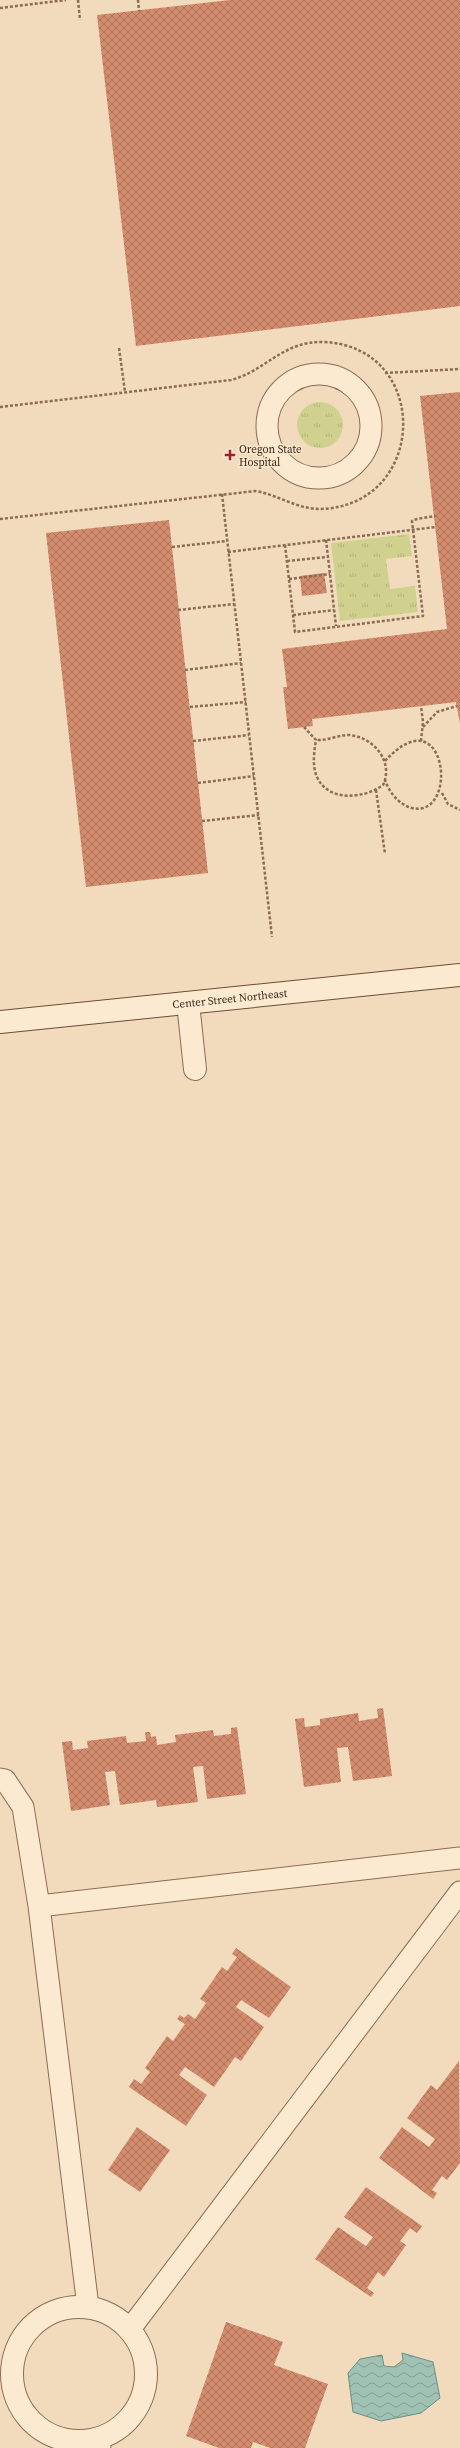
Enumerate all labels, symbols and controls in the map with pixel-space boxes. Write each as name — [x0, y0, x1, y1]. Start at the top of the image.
place label: Oregon State Hospital — [239, 442, 302, 470]
marker: Oregon State Hospital — [224, 449, 236, 461]
street label: Center Street Northeast — [172, 986, 288, 1012]

